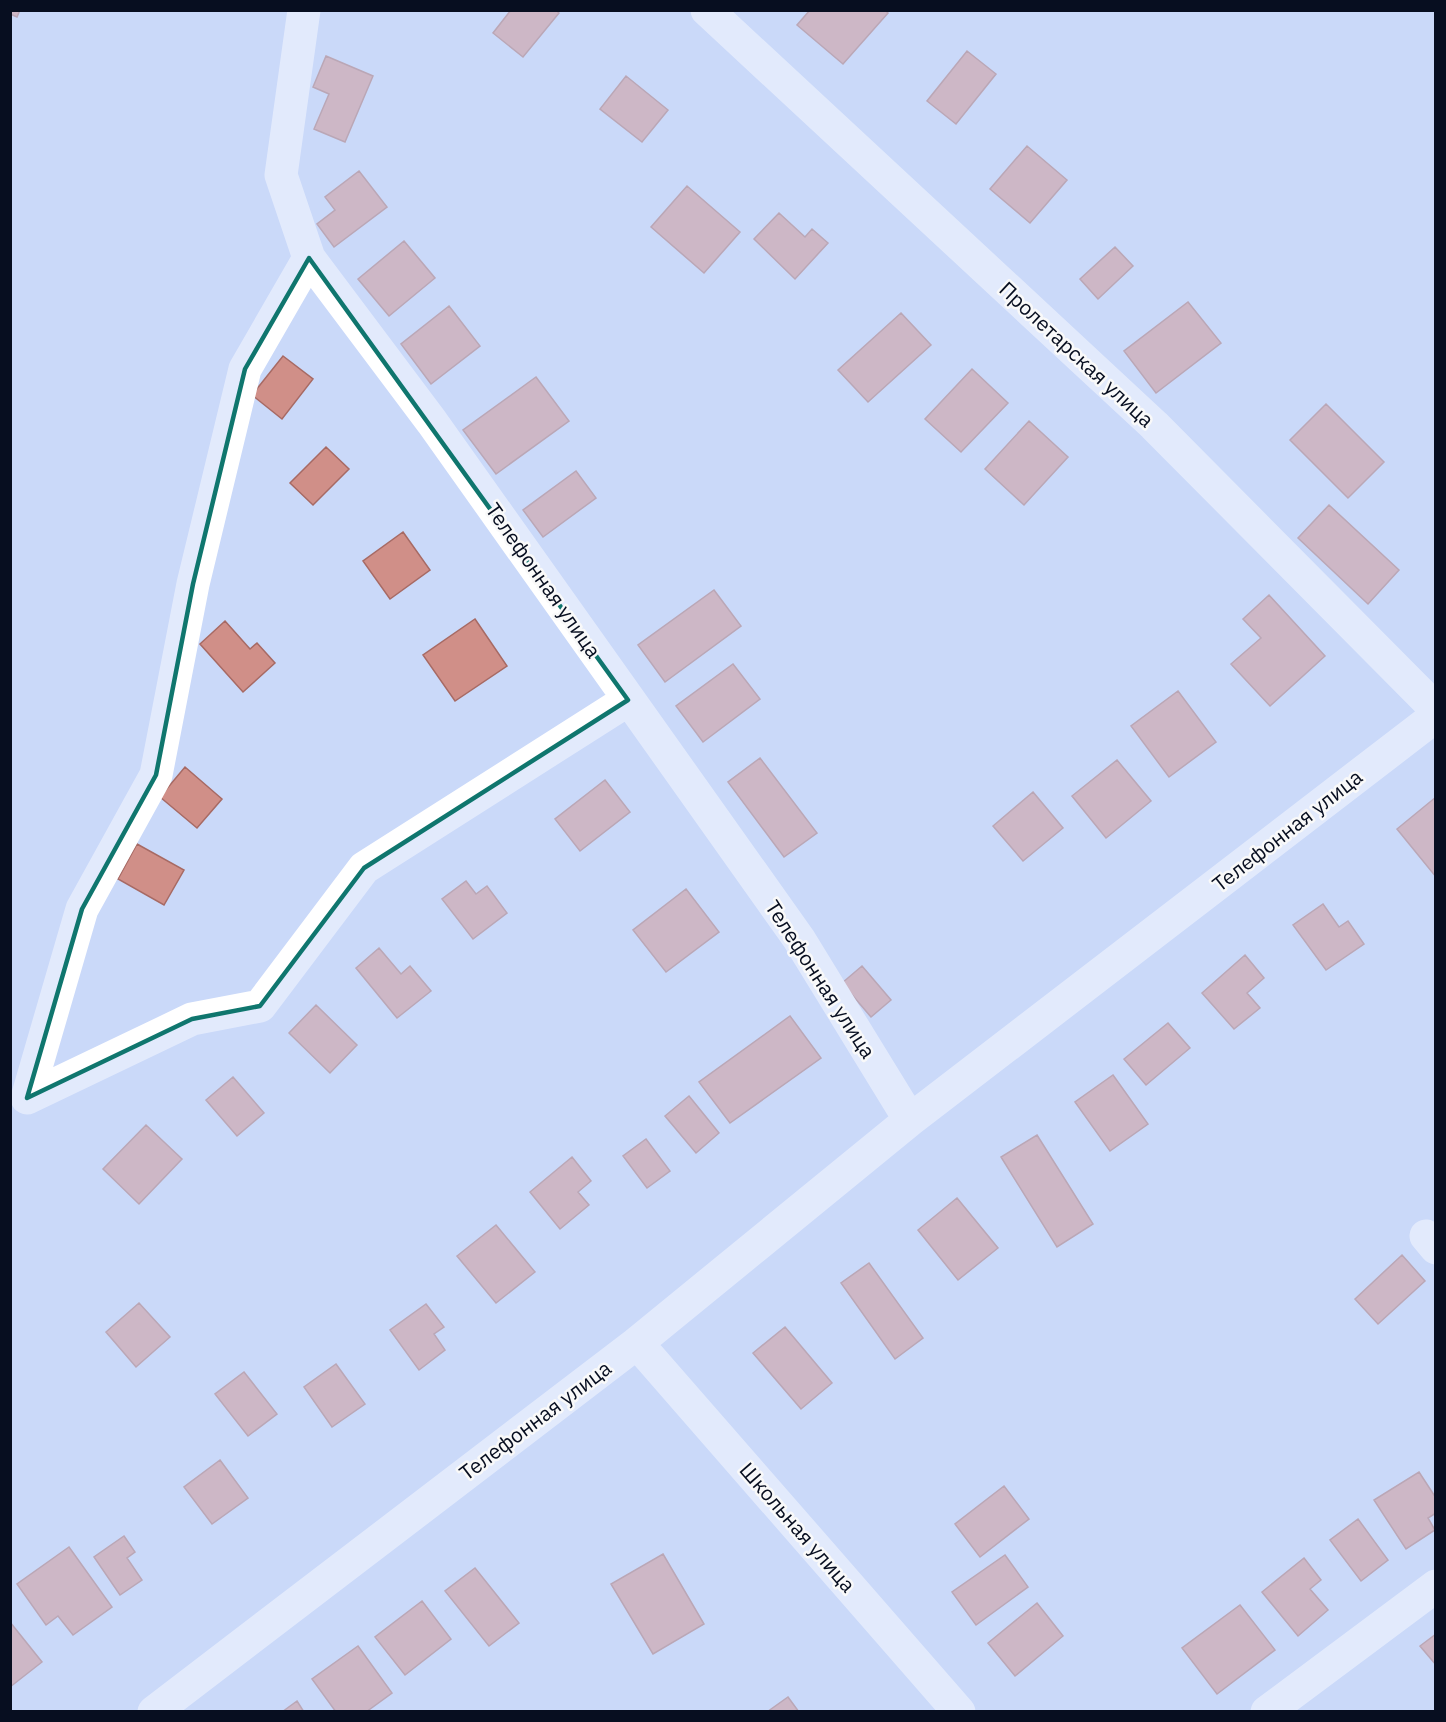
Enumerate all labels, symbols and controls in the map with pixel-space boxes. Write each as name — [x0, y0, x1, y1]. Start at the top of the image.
street label: Пролетарская улица — [994, 275, 1160, 433]
street label: Телефонная улица — [480, 497, 608, 663]
street label: Телефонная улица — [1206, 763, 1368, 897]
street label: Телефонная улица — [759, 894, 883, 1064]
street label: Телефонная улица — [453, 1354, 617, 1486]
street label: Школьная улица — [734, 1456, 862, 1598]

